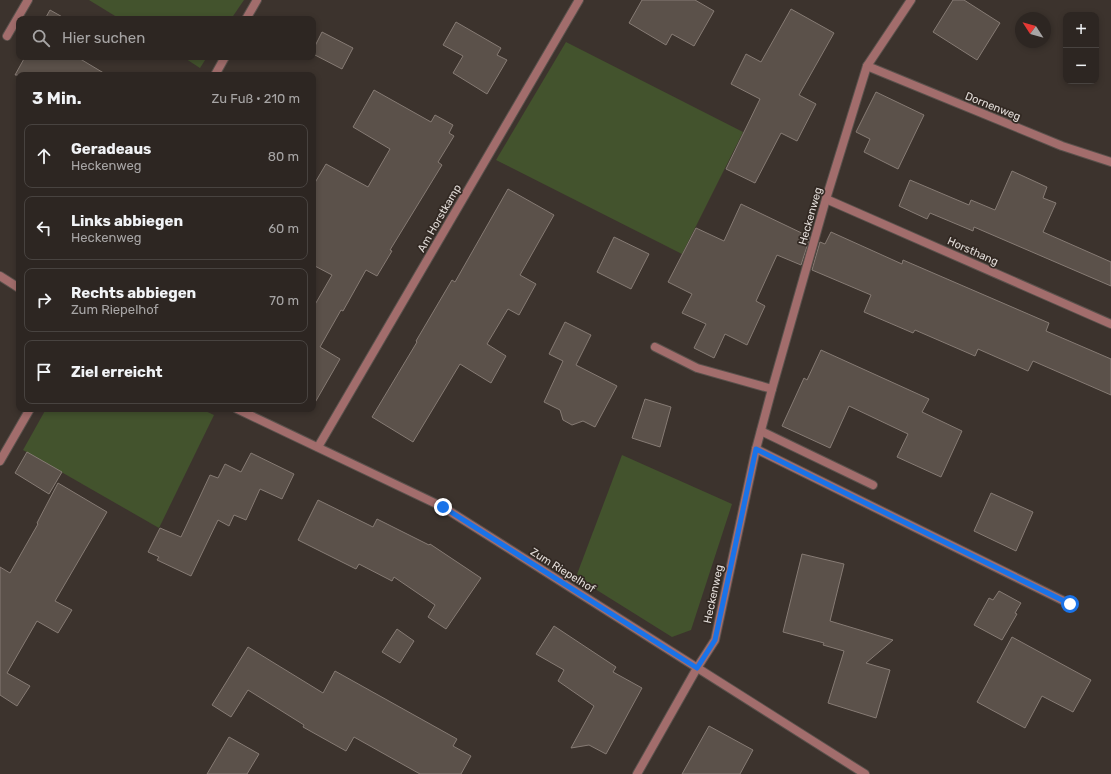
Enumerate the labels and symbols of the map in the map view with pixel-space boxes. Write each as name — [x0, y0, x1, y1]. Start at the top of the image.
north arrow — [1015, 12, 1051, 48]
street label: Dornenweg — [963, 89, 1023, 124]
street label: Am Horstkamp — [415, 182, 464, 254]
street label: Heckenweg — [796, 186, 825, 247]
street label: Horsthang — [945, 234, 1000, 268]
route end — [434, 498, 452, 516]
street label: Zum Riepelhof — [528, 545, 598, 596]
street label: Heckenweg — [701, 564, 726, 625]
route start — [1061, 595, 1079, 613]

